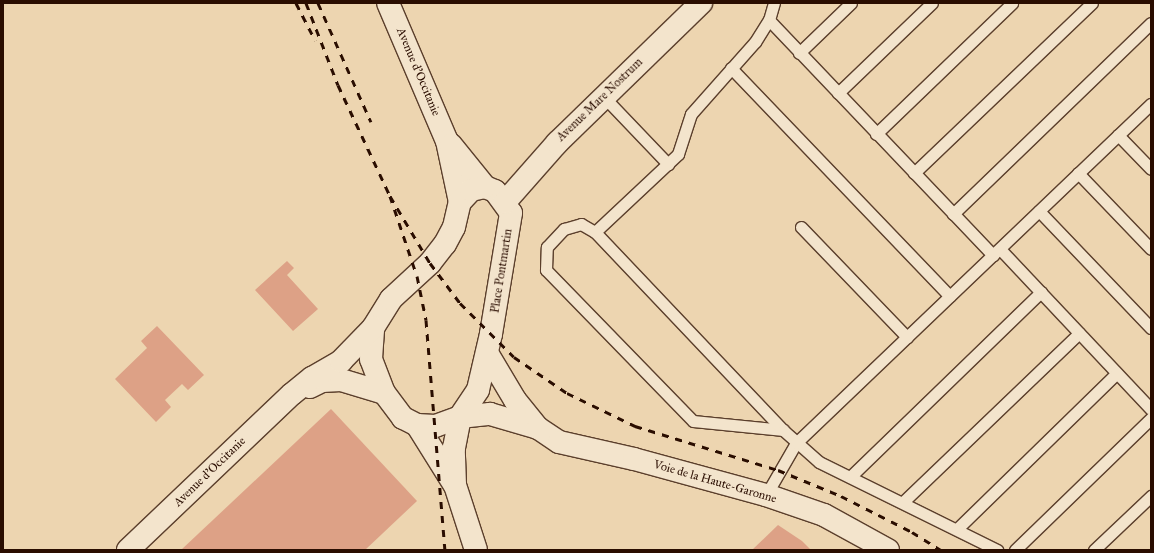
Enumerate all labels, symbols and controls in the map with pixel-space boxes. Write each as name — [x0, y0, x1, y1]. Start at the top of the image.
street label: Avenue d'Occitanie — [393, 26, 443, 118]
street label: Avenue Mare Nostrum — [554, 55, 646, 145]
street label: Place Pontmartin — [488, 228, 516, 314]
street label: Avenue d'Occitanie — [171, 434, 249, 510]
street label: Voie de la Haute-Garonne — [652, 458, 778, 506]

